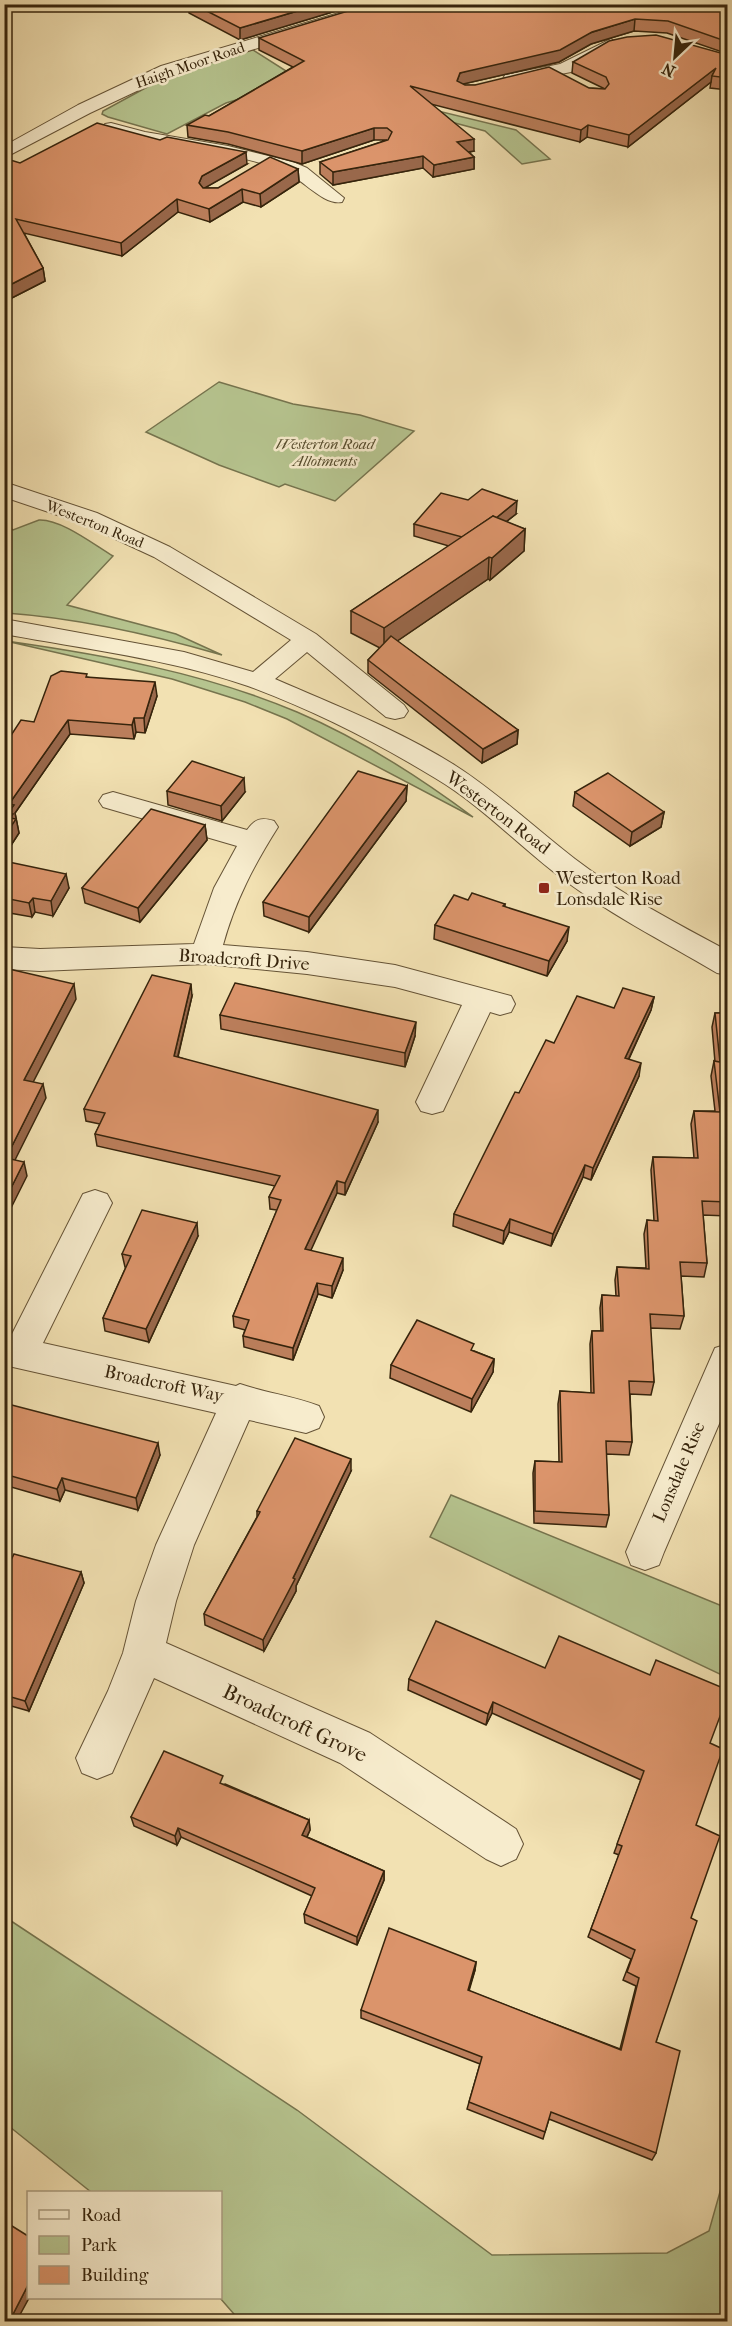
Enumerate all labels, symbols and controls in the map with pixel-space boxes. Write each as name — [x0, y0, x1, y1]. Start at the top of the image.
north arrow — [645, 27, 705, 87]
street label: Haigh Moor Road — [133, 38, 248, 92]
text: N — [658, 58, 678, 81]
park label: Westerton Road Allotments — [276, 435, 377, 470]
street label: Westerton Road — [42, 496, 147, 552]
street label: Westerton Road — [441, 766, 554, 859]
place label: Westerton Road Lonsdale Rise — [555, 868, 681, 910]
marker: Westerton Road Lonsdale Rise — [537, 881, 551, 895]
street label: Broadcroft Drive — [178, 945, 310, 975]
street label: Broadcroft Way — [103, 1361, 227, 1407]
street label: Lonsdale Rise — [648, 1419, 710, 1525]
street label: Broadcroft Grove — [219, 1679, 371, 1767]
legend — [27, 2191, 222, 2299]
text: Road — [81, 2205, 121, 2226]
text: Park — [81, 2235, 118, 2256]
text: Building — [81, 2265, 149, 2286]

